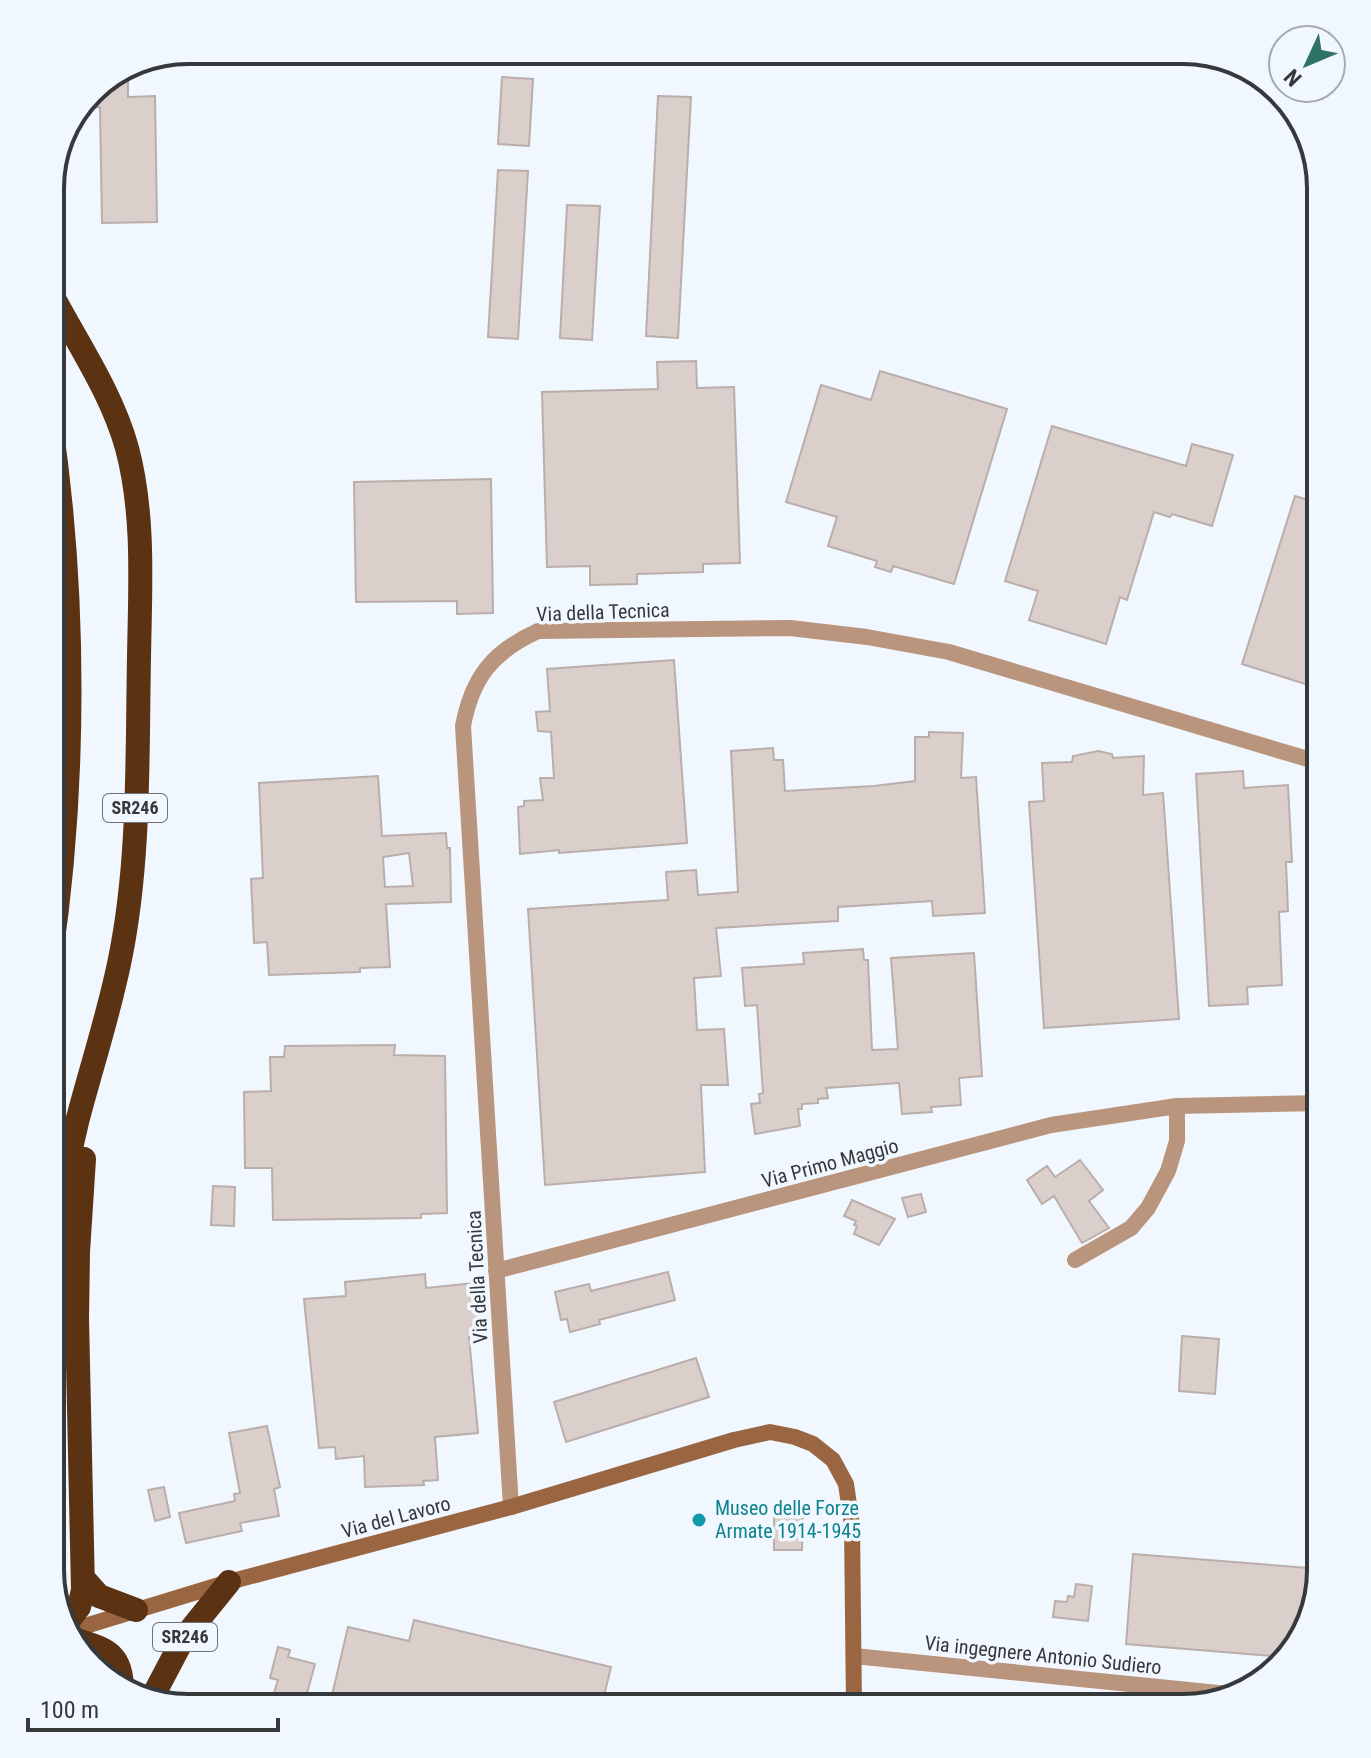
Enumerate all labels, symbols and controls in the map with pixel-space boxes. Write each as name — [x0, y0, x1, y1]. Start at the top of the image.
north arrow — [1267, 24, 1347, 104]
text: N — [1279, 64, 1307, 91]
street label: Via della Tecnica — [536, 598, 670, 626]
road number: SR246 — [103, 794, 167, 822]
street label: Via Primo Maggio — [759, 1133, 901, 1193]
street label: Via della Tecnica — [462, 1210, 492, 1344]
street label: Via del Lavoro — [339, 1491, 453, 1543]
place label: Museo delle Forze Armate 1914-1945 — [715, 1496, 861, 1543]
marker: Museo delle Forze Armate 1914-1945 — [690, 1511, 708, 1529]
road number: SR246 — [153, 1623, 217, 1651]
street label: Via ingegnere Antonio Sudiero — [923, 1631, 1163, 1679]
scale bar — [28, 1682, 278, 1732]
text: 100 m — [40, 1696, 99, 1724]

